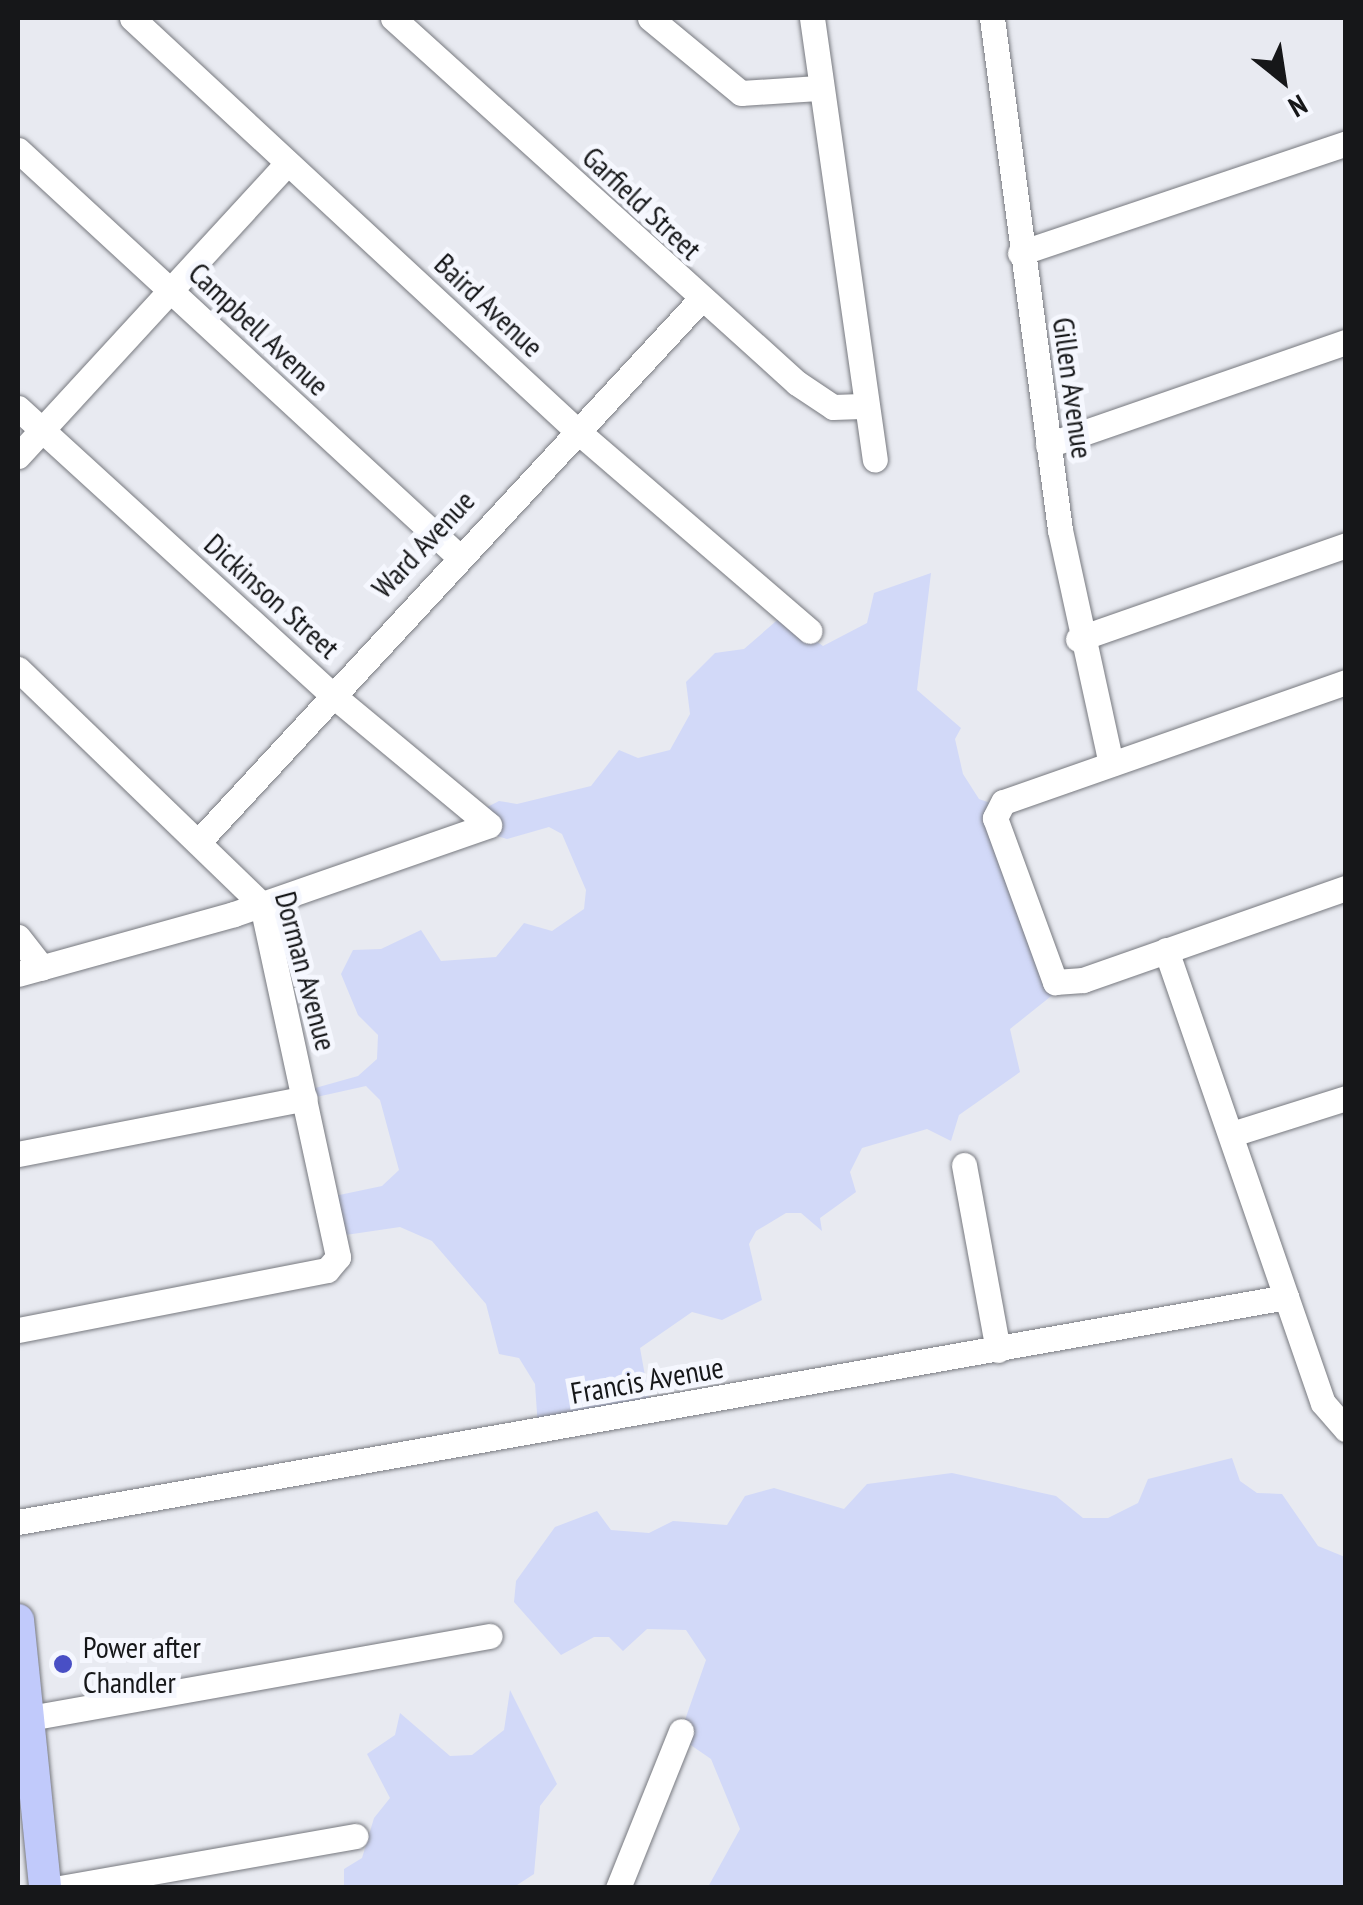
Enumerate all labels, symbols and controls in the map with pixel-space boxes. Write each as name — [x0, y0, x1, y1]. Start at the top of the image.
north arrow — [1233, 30, 1333, 130]
text: N — [1282, 87, 1314, 126]
street label: Garfield Street — [575, 139, 709, 267]
street label: Baird Avenue — [427, 245, 551, 365]
street label: Campbell Avenue — [181, 255, 337, 403]
street label: Gillen Avenue — [1045, 315, 1101, 461]
street label: Ward Avenue — [364, 483, 482, 605]
street label: Dickinson Street — [197, 526, 347, 666]
street label: Dorman Avenue — [267, 887, 345, 1055]
street label: Francis Avenue — [567, 1349, 727, 1411]
place label: Power after Chandler — [83, 1629, 201, 1700]
marker: Power after Chandler — [52, 1653, 74, 1675]

